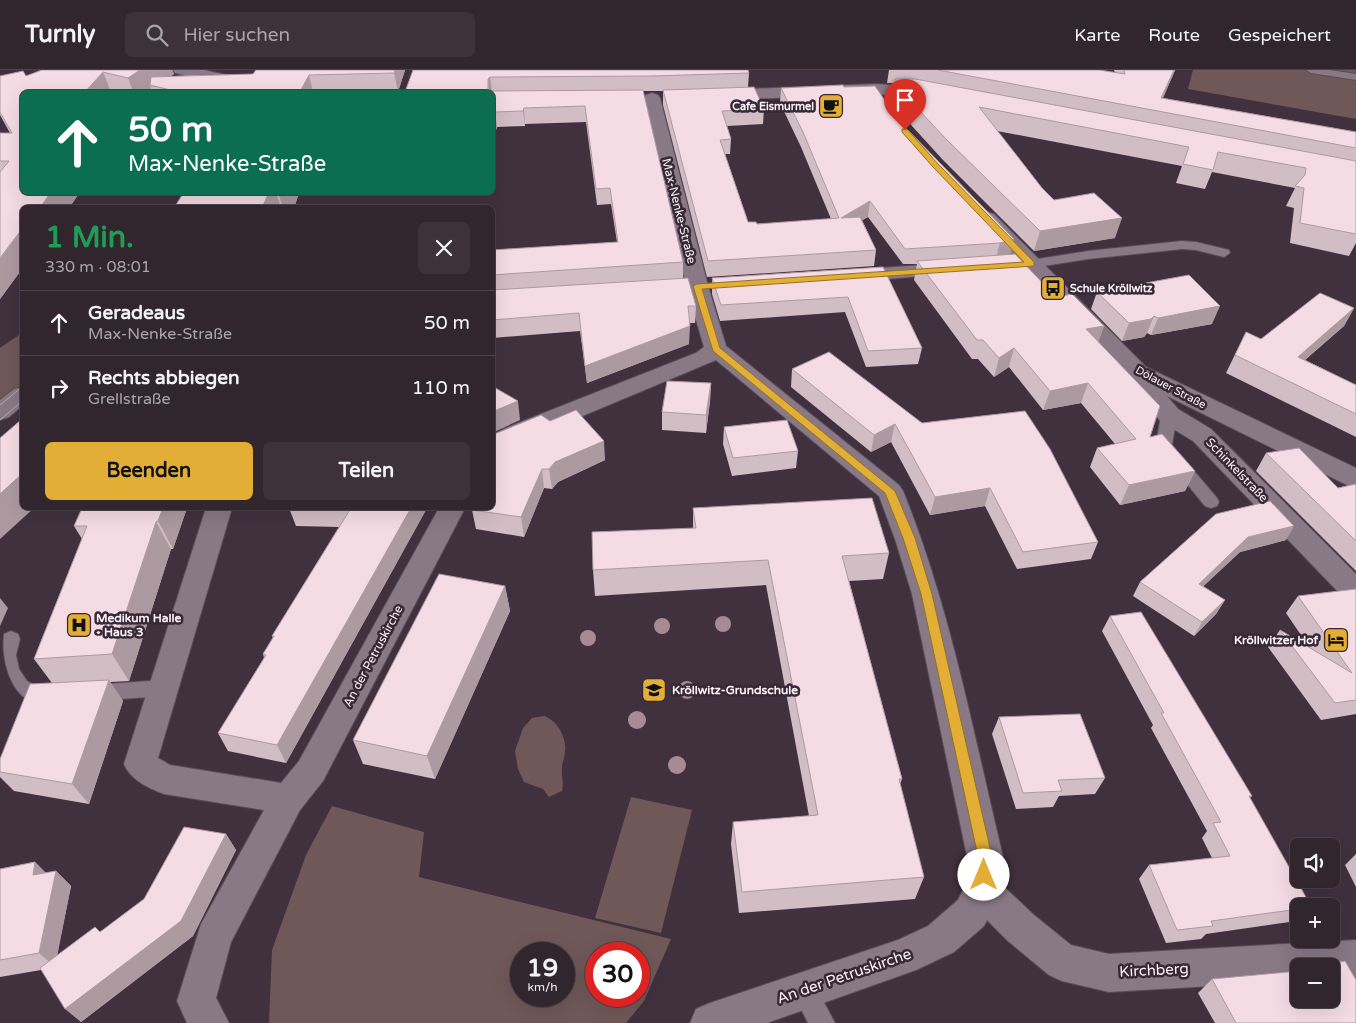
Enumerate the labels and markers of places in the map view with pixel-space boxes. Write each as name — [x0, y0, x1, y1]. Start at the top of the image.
pin — [884, 79, 926, 130]
cafe icon: Cafe Eismurmel — [818, 93, 844, 119]
place label: Cafe Eismurmel — [732, 100, 814, 113]
bus stop icon: Schule Kröllwitz — [1040, 275, 1066, 301]
place label: Schule Kröllwitz — [1070, 282, 1153, 295]
place label: Medikum Halle - Haus 3 — [96, 611, 182, 639]
hospital icon: Medikum Halle - Haus 3 — [66, 612, 92, 638]
hotel icon: Kröllwitzer Hof — [1323, 627, 1349, 653]
place label: Kröllwitzer Hof — [1234, 633, 1318, 647]
school or university icon: Kröllwitz-Grundschule — [641, 677, 667, 703]
place label: Kröllwitz-Grundschule — [672, 683, 798, 697]

